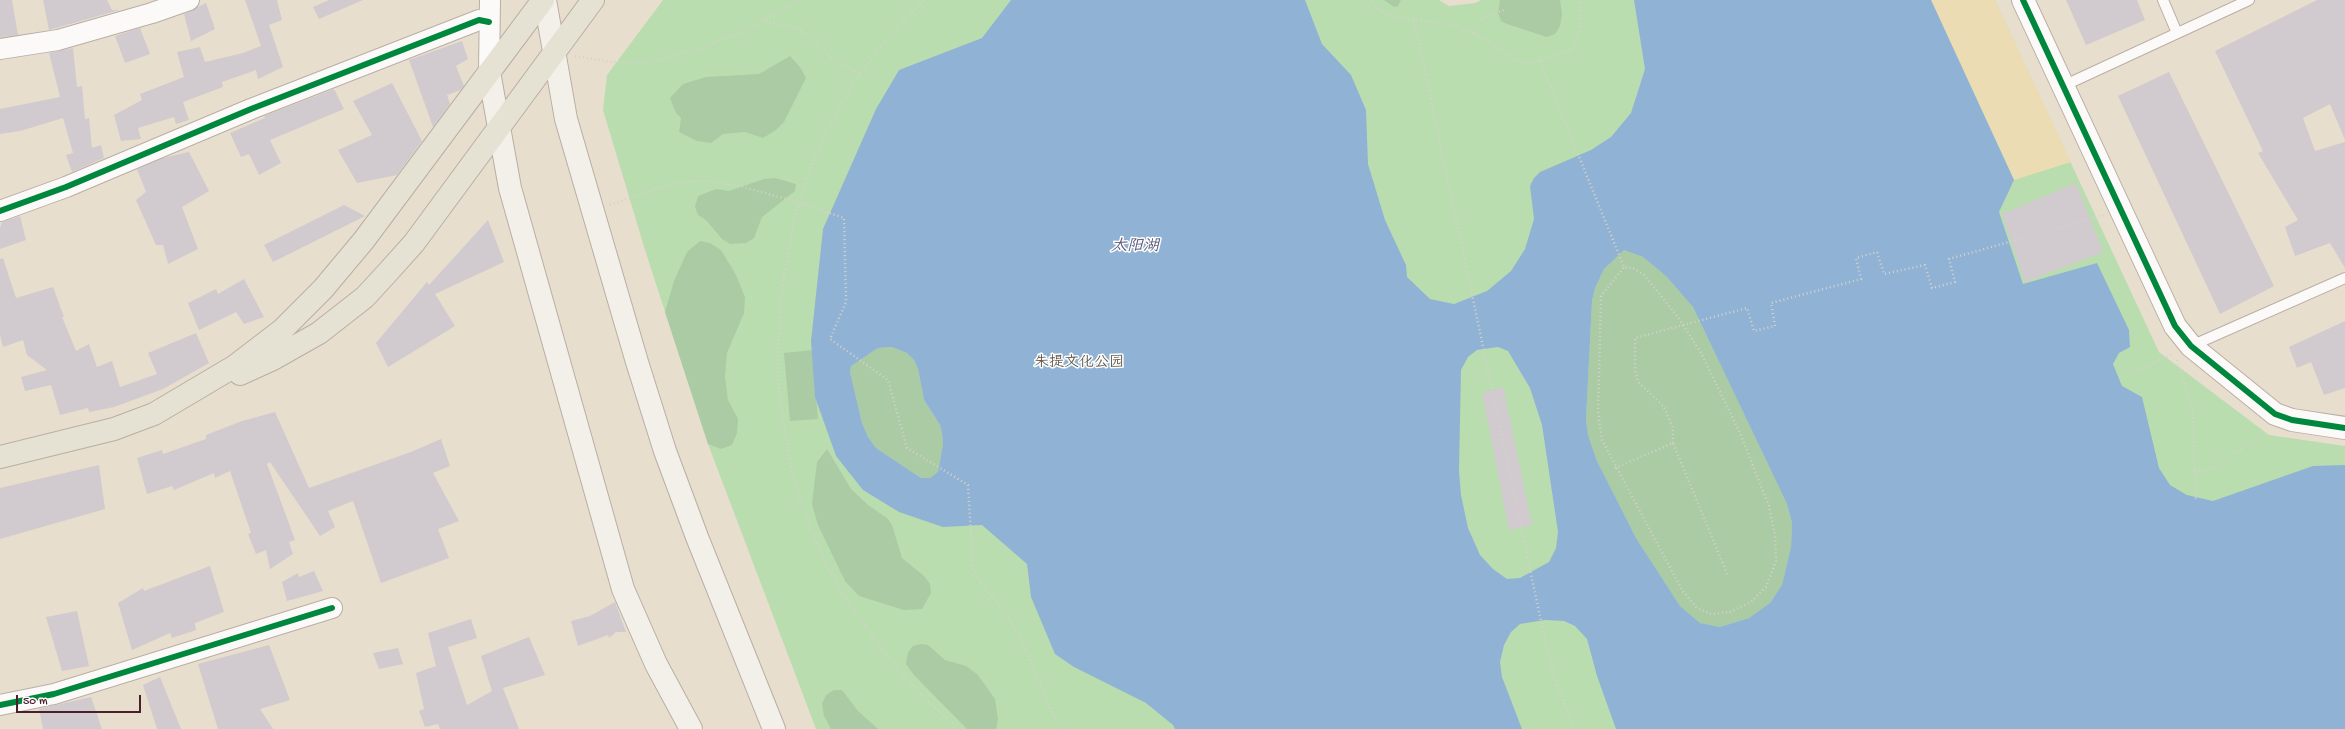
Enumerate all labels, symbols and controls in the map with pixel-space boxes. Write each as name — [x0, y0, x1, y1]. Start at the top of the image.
water label: 太阳湖 — [1111, 238, 1159, 258]
park label: 朱提文化公园 — [1034, 355, 1124, 373]
scale bar — [18, 687, 143, 713]
text: 50 m — [23, 695, 48, 709]

